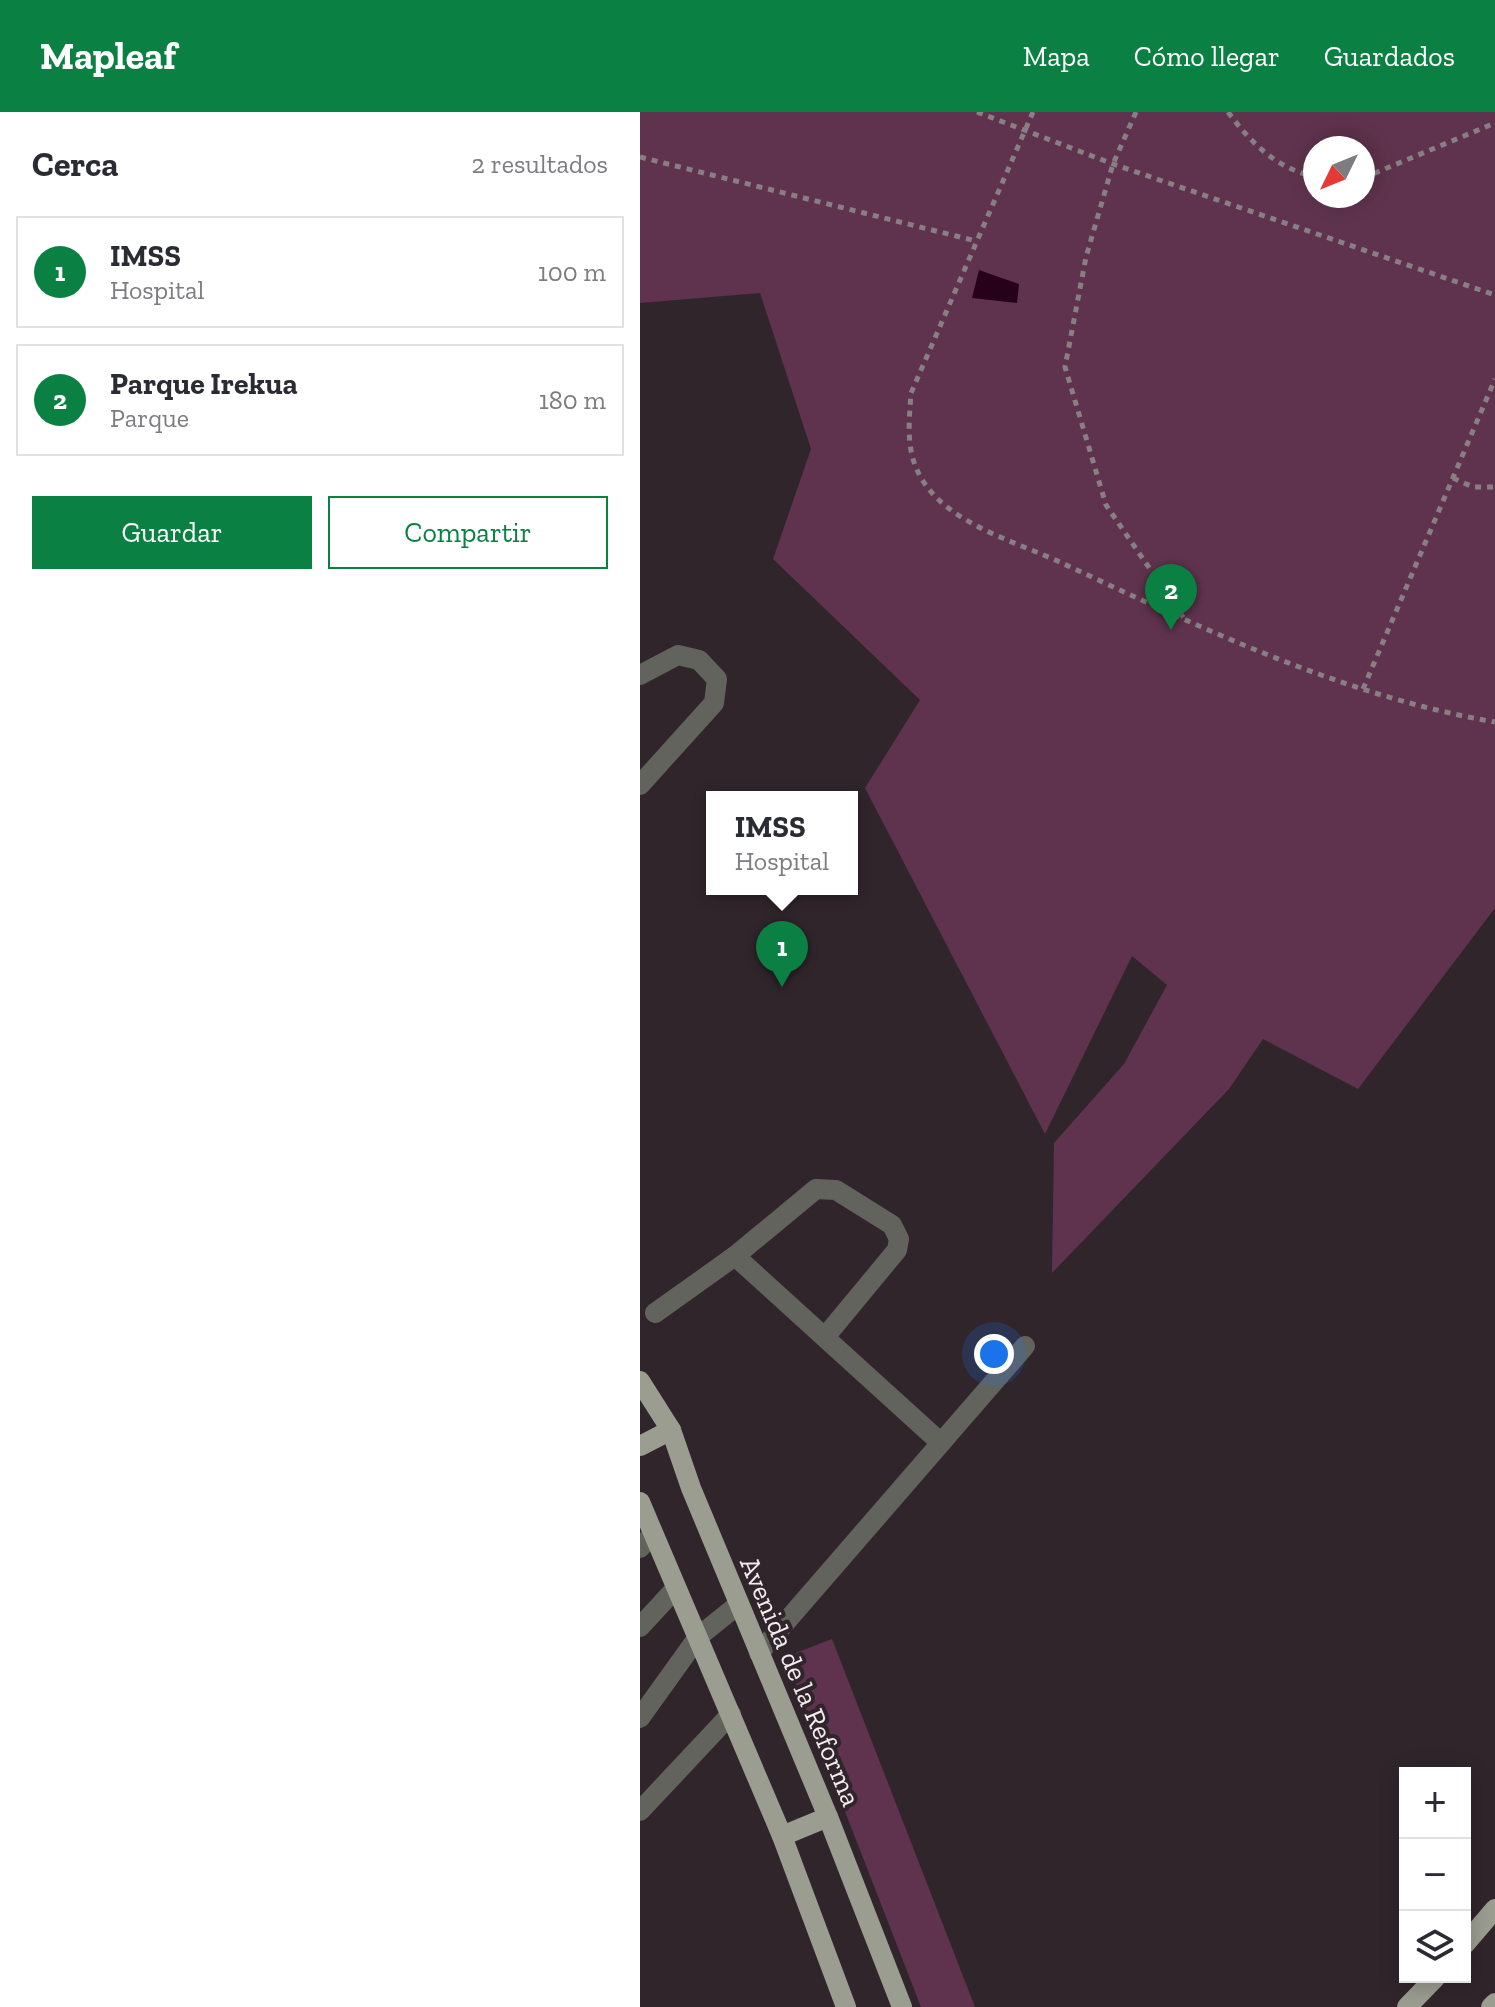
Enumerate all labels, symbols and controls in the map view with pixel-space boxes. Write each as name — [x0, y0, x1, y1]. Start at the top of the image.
text: Mapleaf — [40, 33, 176, 79]
text: Mapa — [1023, 40, 1090, 73]
text: Cómo llegar — [1134, 40, 1280, 73]
text: Guardados — [1324, 40, 1455, 73]
north arrow — [1303, 136, 1375, 208]
text: Cerca — [32, 144, 119, 185]
text: 2 resultados — [471, 148, 608, 180]
text: IMSS — [110, 238, 181, 274]
text: 1 — [55, 256, 65, 288]
text: 100 m — [538, 256, 606, 288]
text: Hospital — [110, 274, 204, 306]
text: Parque Irekua — [110, 366, 298, 402]
text: 2 — [53, 384, 67, 416]
text: 180 m — [539, 384, 606, 416]
text: Parque — [110, 402, 189, 434]
button: Guardar — [32, 496, 312, 569]
button: Compartir — [328, 496, 608, 569]
pin: 2 — [1145, 564, 1197, 630]
popup — [706, 791, 858, 895]
text: IMSS — [735, 809, 806, 845]
text: Hospital — [735, 845, 829, 877]
pin: 1 — [756, 921, 808, 987]
your location — [974, 1334, 1014, 1374]
street label: Avenida de la Reforma — [733, 1551, 868, 1811]
map controls — [1399, 1767, 1471, 1983]
button: + — [1399, 1767, 1471, 1839]
button: − — [1399, 1839, 1471, 1911]
button: layers — [1399, 1911, 1471, 1983]

